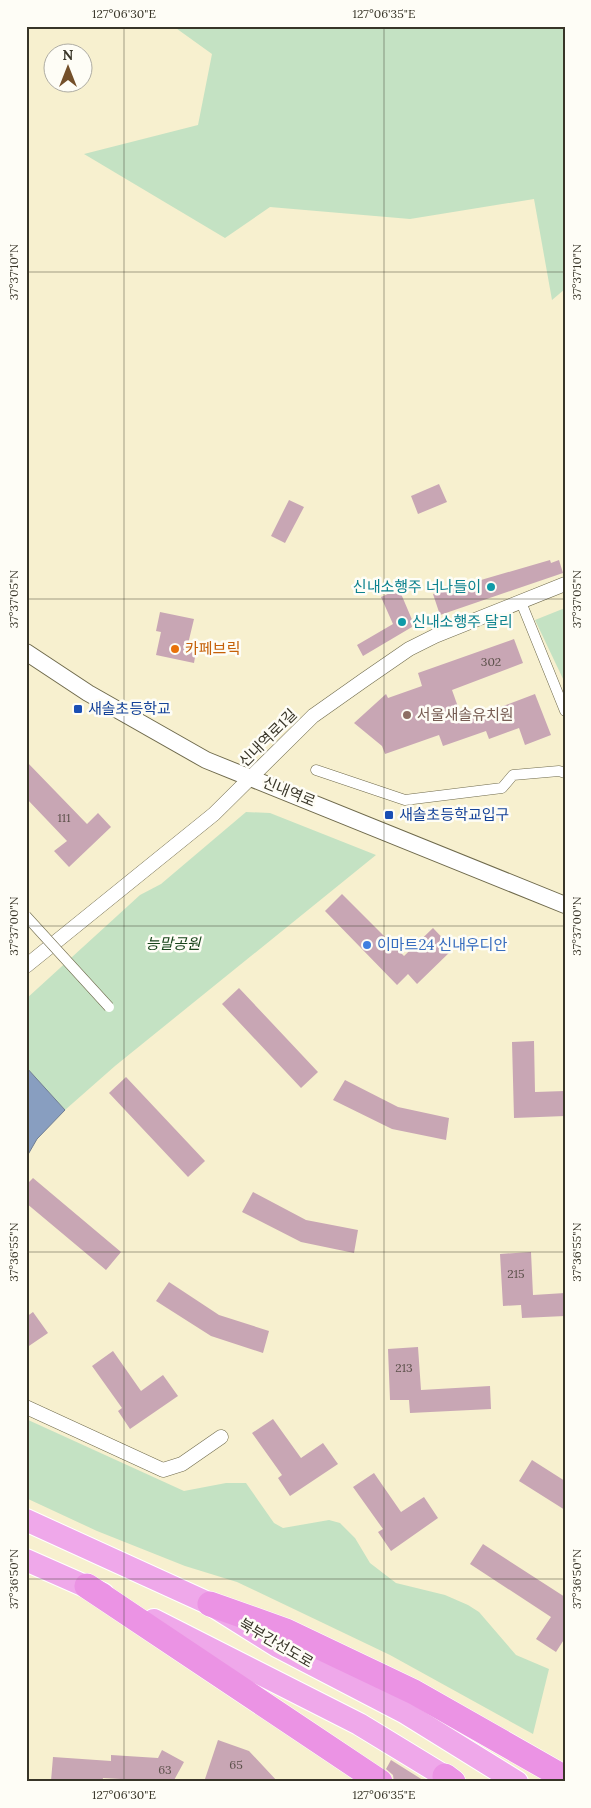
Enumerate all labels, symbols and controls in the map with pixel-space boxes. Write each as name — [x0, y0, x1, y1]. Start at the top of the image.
text: 127°06'30"E — [92, 6, 156, 21]
text: 127°06'35"E — [353, 6, 415, 21]
north arrow — [42, 42, 92, 92]
text: N — [63, 46, 74, 64]
text: 37°37'10"N — [6, 244, 21, 300]
text: 37°37'10"N — [569, 244, 584, 300]
text: 37°37'05"N — [6, 570, 21, 628]
text: 37°37'05"N — [569, 570, 584, 628]
place label: 신내소행주 너나들이 — [353, 577, 481, 596]
marker: 신내소행주 너나들이 — [485, 581, 497, 593]
place label: 신내소행주 달리 — [412, 612, 513, 631]
marker: 신내소행주 달리 — [396, 616, 408, 628]
place label: 카페브릭 — [185, 639, 240, 658]
marker: 카페브릭 — [169, 643, 181, 655]
house number: 302 — [481, 654, 501, 669]
place label: 새솔초등학교 — [88, 699, 171, 718]
marker: 새솔초등학교 — [72, 703, 84, 715]
street label: 신내역로1길 — [235, 705, 301, 771]
place label: 서울새솔유치원 — [417, 705, 514, 724]
marker: 서울새솔유치원 — [401, 709, 413, 721]
street label: 신내역로 — [260, 772, 318, 811]
place label: 새솔초등학교입구 — [399, 805, 509, 824]
marker: 새솔초등학교입구 — [383, 809, 395, 821]
house number: 111 — [57, 810, 71, 825]
text: 37°37'00"N — [6, 896, 21, 956]
text: 37°37'00"N — [569, 896, 584, 956]
park label: 능말공원 — [145, 934, 202, 953]
place label: 이마트24 신내우디안 — [377, 935, 507, 954]
marker: 이마트24 신내우디안 — [361, 939, 373, 951]
text: 37°36'55"N — [6, 1222, 21, 1282]
text: 37°36'55"N — [569, 1222, 584, 1282]
house number: 215 — [507, 1266, 525, 1281]
house number: 213 — [395, 1360, 413, 1375]
text: 37°36'50"N — [6, 1549, 21, 1609]
text: 37°36'50"N — [569, 1549, 584, 1609]
street label: 북부간선도로 — [236, 1614, 317, 1671]
house number: 65 — [229, 1757, 243, 1772]
house number: 63 — [158, 1762, 172, 1777]
text: 127°06'30"E — [92, 1787, 156, 1802]
text: 127°06'35"E — [353, 1787, 415, 1802]

